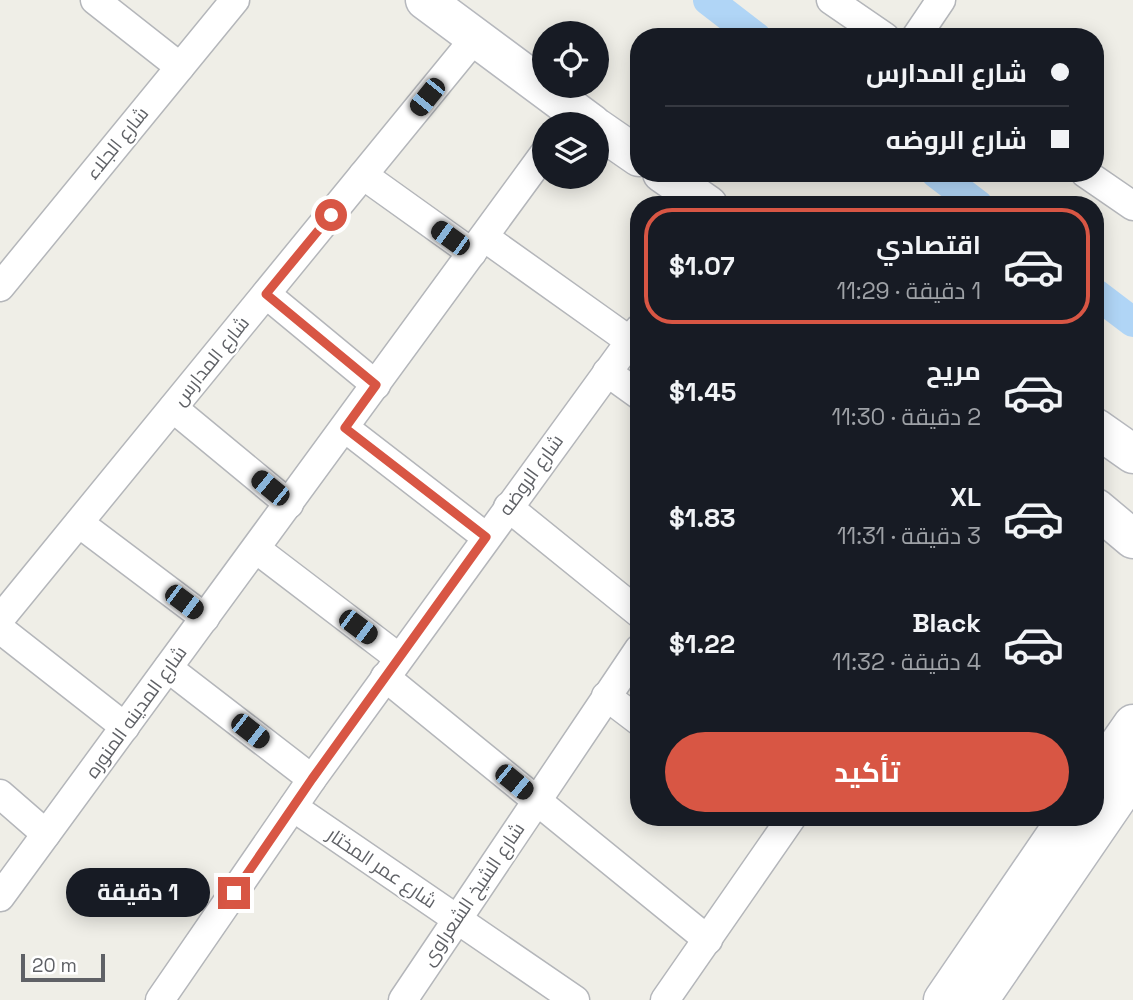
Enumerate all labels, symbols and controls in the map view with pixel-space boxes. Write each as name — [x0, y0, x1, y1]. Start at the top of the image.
map controls — [532, 21, 609, 189]
button: locate — [532, 21, 609, 98]
text: شارع المدارس — [866, 56, 1027, 90]
car — [406, 74, 449, 120]
street label: شارع الجلاء — [80, 101, 155, 185]
button: layers — [532, 112, 609, 189]
text: شارع الروضه — [886, 123, 1027, 157]
route start — [315, 199, 347, 231]
car — [427, 217, 474, 259]
text: اقتصادي — [876, 228, 981, 262]
icon: car — [1002, 235, 1065, 298]
text: $1.07 — [669, 249, 735, 283]
text: 1 دقيقة · 11:29 — [837, 276, 981, 306]
street label: شارع المدارس — [167, 311, 256, 412]
text: مريح — [926, 354, 981, 388]
icon: car — [1002, 361, 1065, 424]
text: $1.45 — [669, 375, 736, 409]
text: 2 دقيقة · 11:30 — [832, 402, 981, 432]
street label: شارع الروضه — [493, 429, 570, 521]
car — [248, 467, 293, 509]
text: XL — [950, 480, 981, 514]
icon: car — [1002, 487, 1065, 550]
text: $1.83 — [669, 501, 736, 535]
text: 3 دقيقة · 11:31 — [837, 521, 981, 551]
car — [161, 581, 208, 623]
car — [335, 606, 382, 648]
text: Black — [912, 606, 981, 640]
icon: car — [1002, 613, 1065, 676]
text: $1.22 — [669, 627, 735, 661]
street label: شارع المدينه المنوره — [80, 641, 193, 784]
text: 4 دقيقة · 11:32 — [832, 647, 981, 677]
car — [227, 710, 274, 752]
button: تأكيد — [665, 732, 1069, 812]
car — [492, 761, 537, 803]
street label: شارع الشيخ الشعراوى — [416, 817, 531, 971]
street label: شارع عمر المختار — [321, 822, 442, 915]
callout: 1 دقيقة — [66, 868, 210, 917]
text: 1 دقيقة — [97, 877, 179, 907]
route end — [218, 877, 250, 909]
scale bar — [21, 951, 105, 983]
text: 20 m — [32, 953, 77, 978]

